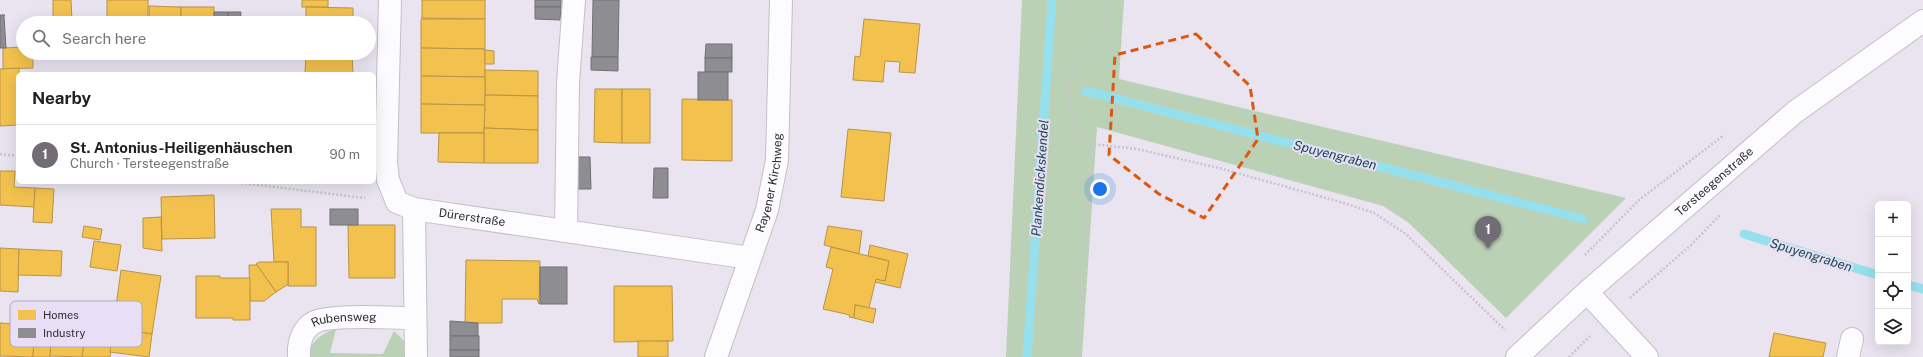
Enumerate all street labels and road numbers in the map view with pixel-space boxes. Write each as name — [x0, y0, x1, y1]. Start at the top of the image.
street label: Rayener Kirchweg — [753, 133, 785, 234]
street label: Tersteegenstraße — [1673, 144, 1756, 219]
street label: Dürerstraße — [438, 206, 506, 229]
street label: Rubensweg — [309, 310, 377, 330]

